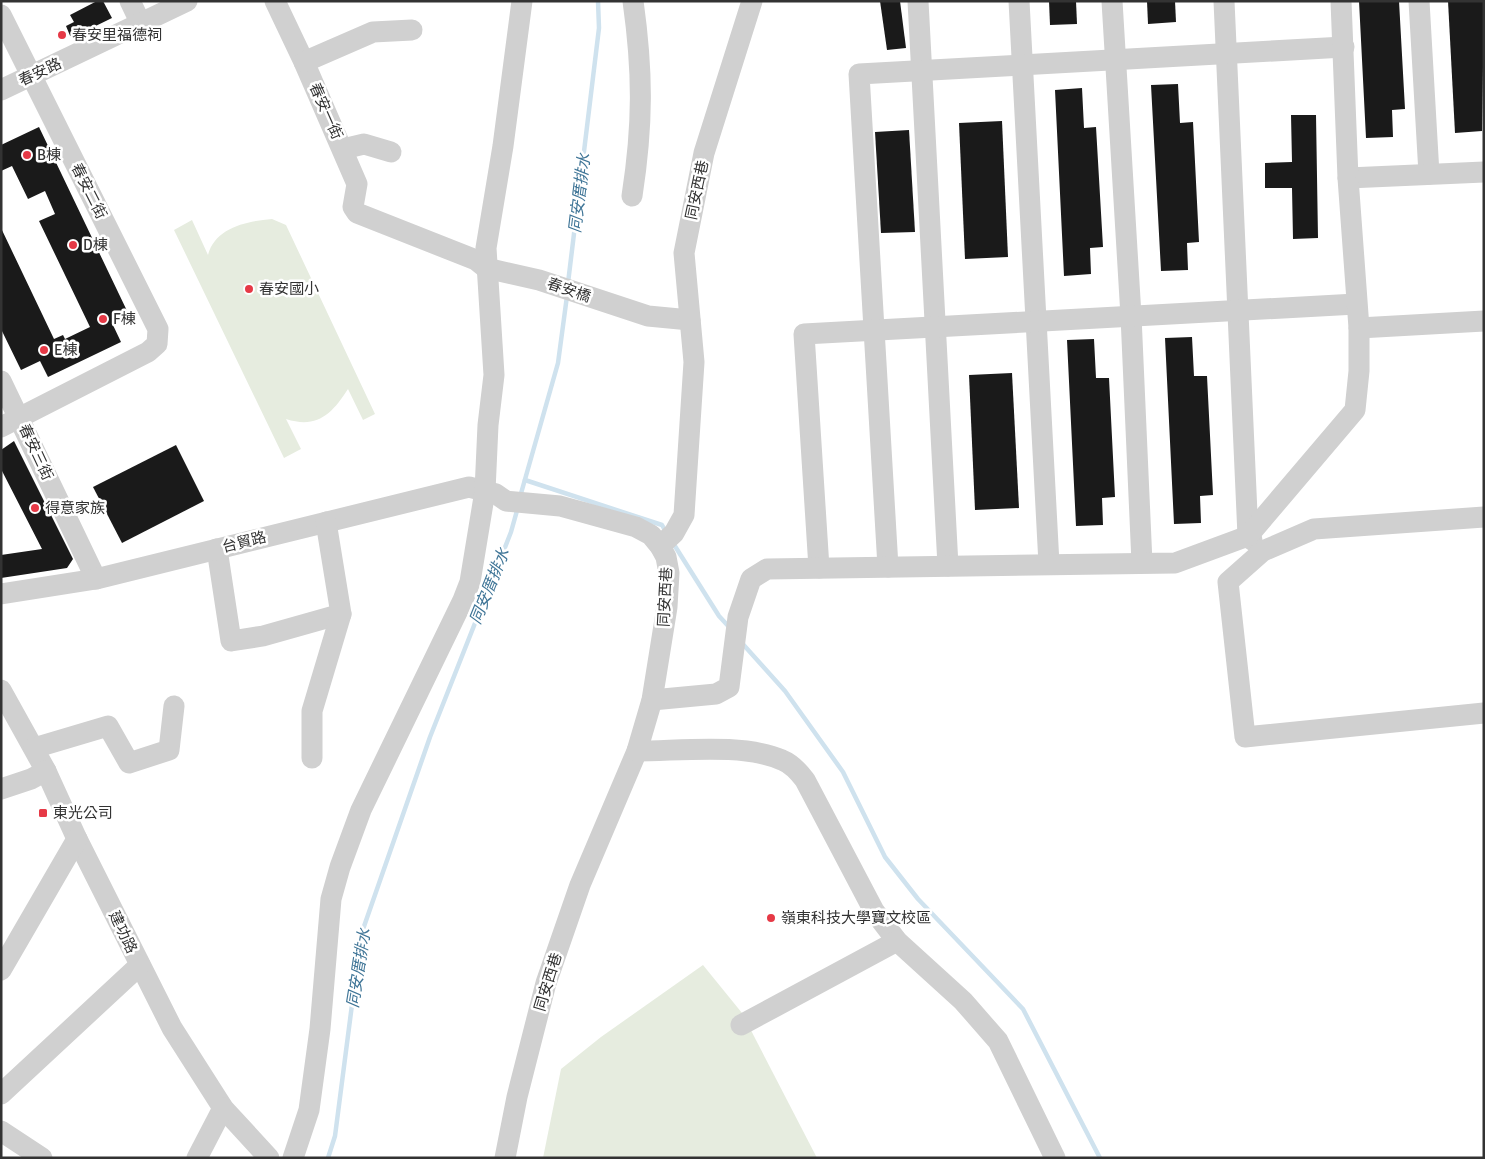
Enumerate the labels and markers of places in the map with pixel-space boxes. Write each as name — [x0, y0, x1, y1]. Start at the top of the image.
place label: 春安里福德祠 — [72, 26, 162, 44]
marker: 春安里福德祠 — [56, 29, 68, 41]
place label: B棟 — [37, 146, 61, 164]
marker: B棟 — [21, 149, 33, 161]
place label: D棟 — [83, 236, 108, 254]
marker: D棟 — [67, 239, 79, 251]
place label: 春安國小 — [259, 280, 319, 298]
marker: 春安國小 — [243, 283, 255, 295]
place label: F棟 — [113, 310, 136, 328]
marker: F棟 — [97, 313, 109, 325]
place label: E棟 — [54, 341, 78, 359]
marker: E棟 — [38, 344, 50, 356]
place label: 得意家族 — [45, 499, 105, 517]
marker: 得意家族 — [29, 502, 41, 514]
place label: 東光公司 — [53, 804, 113, 822]
marker: 東光公司 — [37, 807, 49, 819]
place label: 嶺東科技大學寶文校區 — [781, 909, 931, 927]
marker: 嶺東科技大學寶文校區 — [765, 912, 777, 924]

